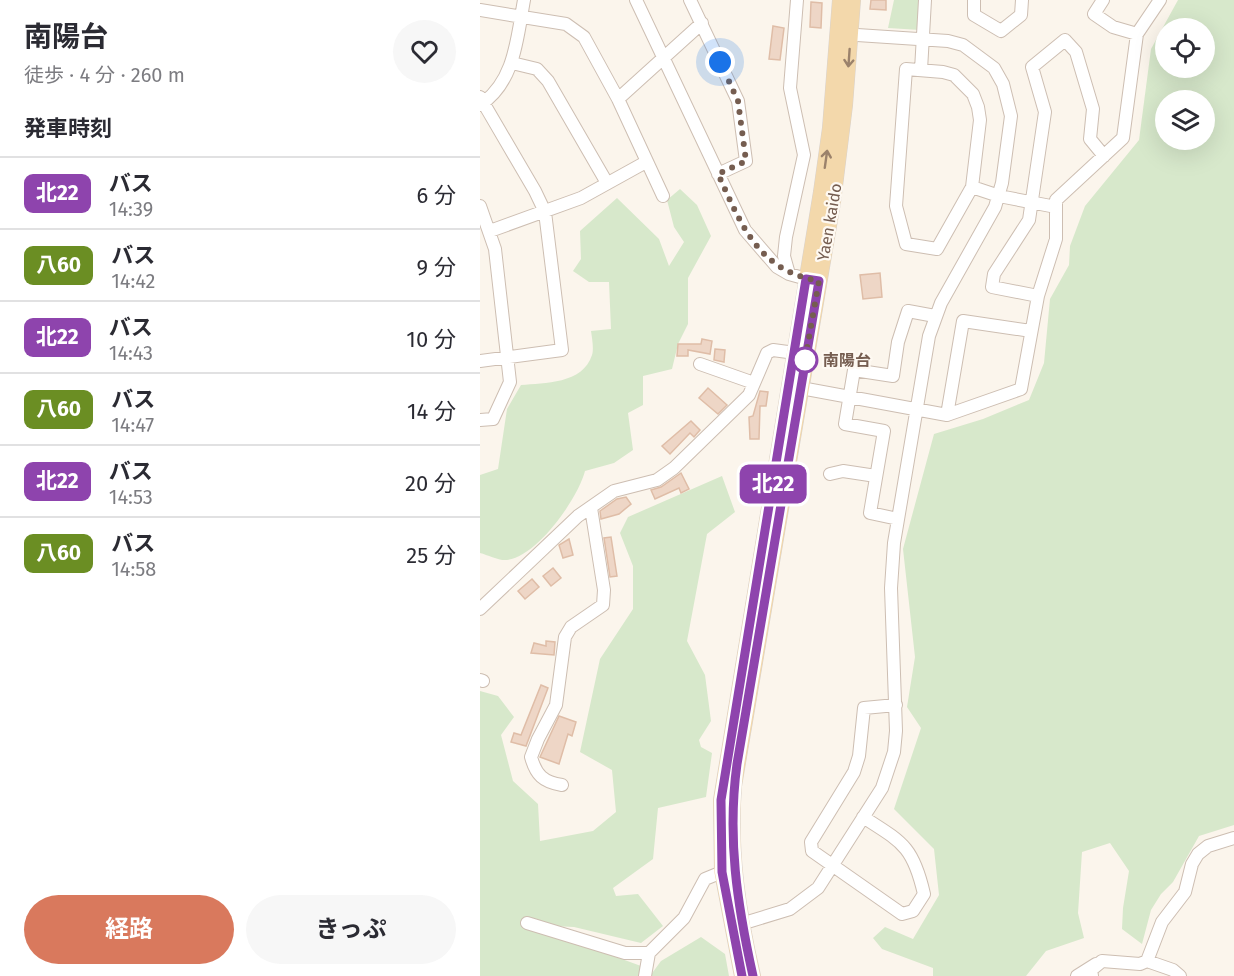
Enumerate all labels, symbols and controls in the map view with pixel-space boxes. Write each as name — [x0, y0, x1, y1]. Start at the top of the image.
map controls — [1155, 18, 1215, 150]
button: locate — [1155, 18, 1215, 78]
text: 南陽台 — [24, 20, 108, 53]
button: heart — [393, 20, 456, 83]
your location — [705, 47, 735, 77]
one-way arrow — [843, 48, 854, 68]
text: 徒歩 · 4 分 · 260 m — [24, 63, 185, 87]
button: layers — [1155, 90, 1215, 150]
text: 発車時刻 — [24, 115, 112, 142]
one-way arrow — [821, 150, 832, 170]
text: バス — [109, 170, 153, 197]
text: 北22 — [36, 180, 79, 206]
text: 6 分 — [416, 182, 456, 209]
street label: Yaen kaido — [813, 182, 846, 262]
text: 14:39 — [109, 197, 153, 221]
text: バス — [111, 242, 155, 269]
text: 八60 — [36, 252, 81, 278]
text: 9 分 — [417, 254, 456, 281]
text: 14:42 — [111, 269, 155, 293]
text: バス — [109, 314, 153, 341]
text: 北22 — [36, 324, 79, 350]
text: 10 分 — [406, 326, 456, 353]
text: 14:43 — [109, 341, 153, 365]
marker: 南陽台 — [792, 347, 818, 373]
place label: 南陽台 — [823, 351, 871, 370]
text: バス — [111, 386, 155, 413]
text: 八60 — [36, 396, 81, 422]
text: 14 分 — [407, 398, 456, 425]
text: 14:47 — [111, 413, 154, 437]
text: バス — [109, 458, 153, 485]
line badge: 北22 — [738, 464, 808, 504]
text: 北22 — [36, 468, 79, 494]
text: 20 分 — [405, 470, 456, 497]
text: 北22 — [752, 471, 794, 497]
text: 14:53 — [109, 485, 153, 509]
text: バス — [111, 530, 155, 557]
text: 八60 — [36, 540, 81, 566]
text: 25 分 — [406, 542, 456, 569]
text: 14:58 — [111, 557, 156, 581]
button: 経路 — [24, 895, 234, 964]
button: きっぷ — [246, 895, 456, 964]

